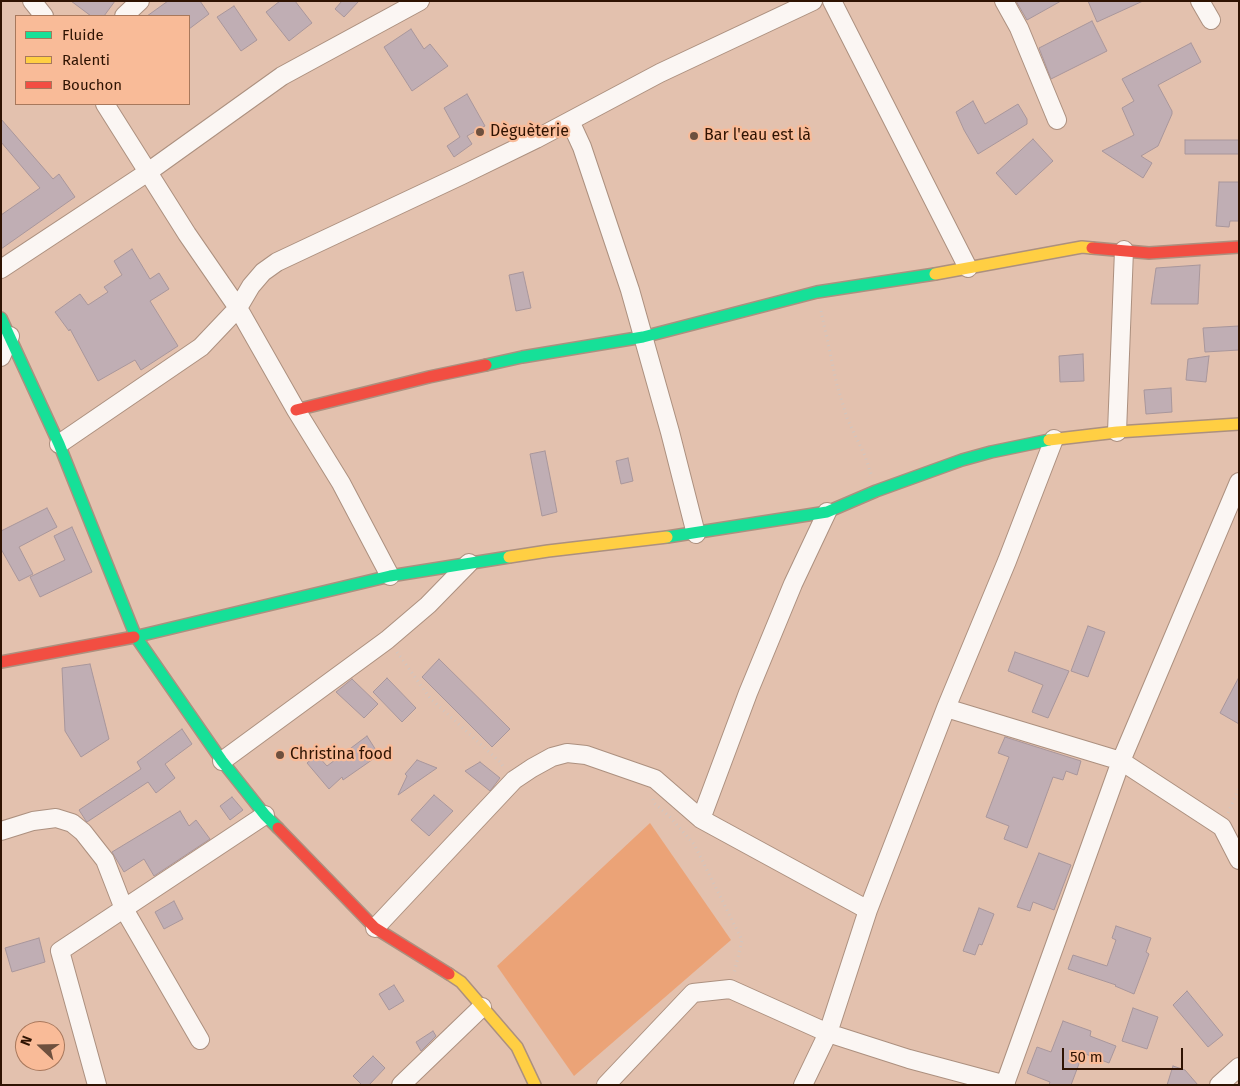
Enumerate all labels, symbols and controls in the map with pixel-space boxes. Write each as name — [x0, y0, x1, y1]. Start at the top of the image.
legend — [15, 15, 190, 105]
text: Fluide — [62, 26, 104, 44]
text: Ralenti — [62, 51, 110, 69]
text: Bouchon — [62, 76, 122, 94]
place label: Dèguèterie — [490, 122, 569, 142]
marker: Dèguèterie — [474, 126, 486, 138]
place label: Bar l'eau est là — [704, 126, 811, 146]
marker: Bar l'eau est là — [688, 130, 700, 142]
place label: Christina food — [290, 745, 392, 765]
marker: Christina food — [274, 749, 286, 761]
north arrow — [15, 1021, 65, 1071]
text: N — [17, 1033, 36, 1048]
scale bar — [1065, 1038, 1186, 1070]
text: 50 m — [1070, 1048, 1103, 1066]

